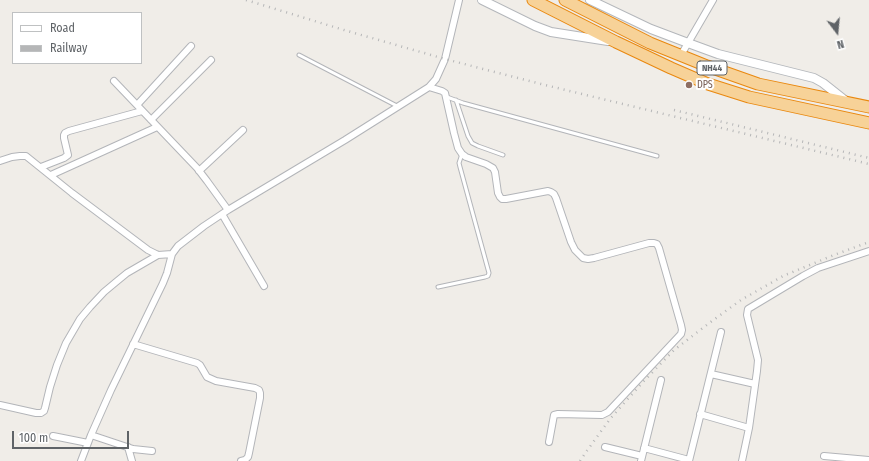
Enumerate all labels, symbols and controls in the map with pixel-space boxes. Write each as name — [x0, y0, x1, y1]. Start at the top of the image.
legend — [12, 12, 142, 64]
north arrow — [817, 12, 857, 52]
text: Road — [50, 21, 75, 35]
text: N — [835, 37, 845, 51]
text: Railway — [50, 41, 87, 55]
road number: NH44 — [697, 61, 727, 75]
place label: DPS — [697, 79, 713, 91]
marker: DPS — [684, 80, 694, 90]
scale bar — [14, 423, 131, 449]
text: 100 m — [19, 431, 48, 445]

